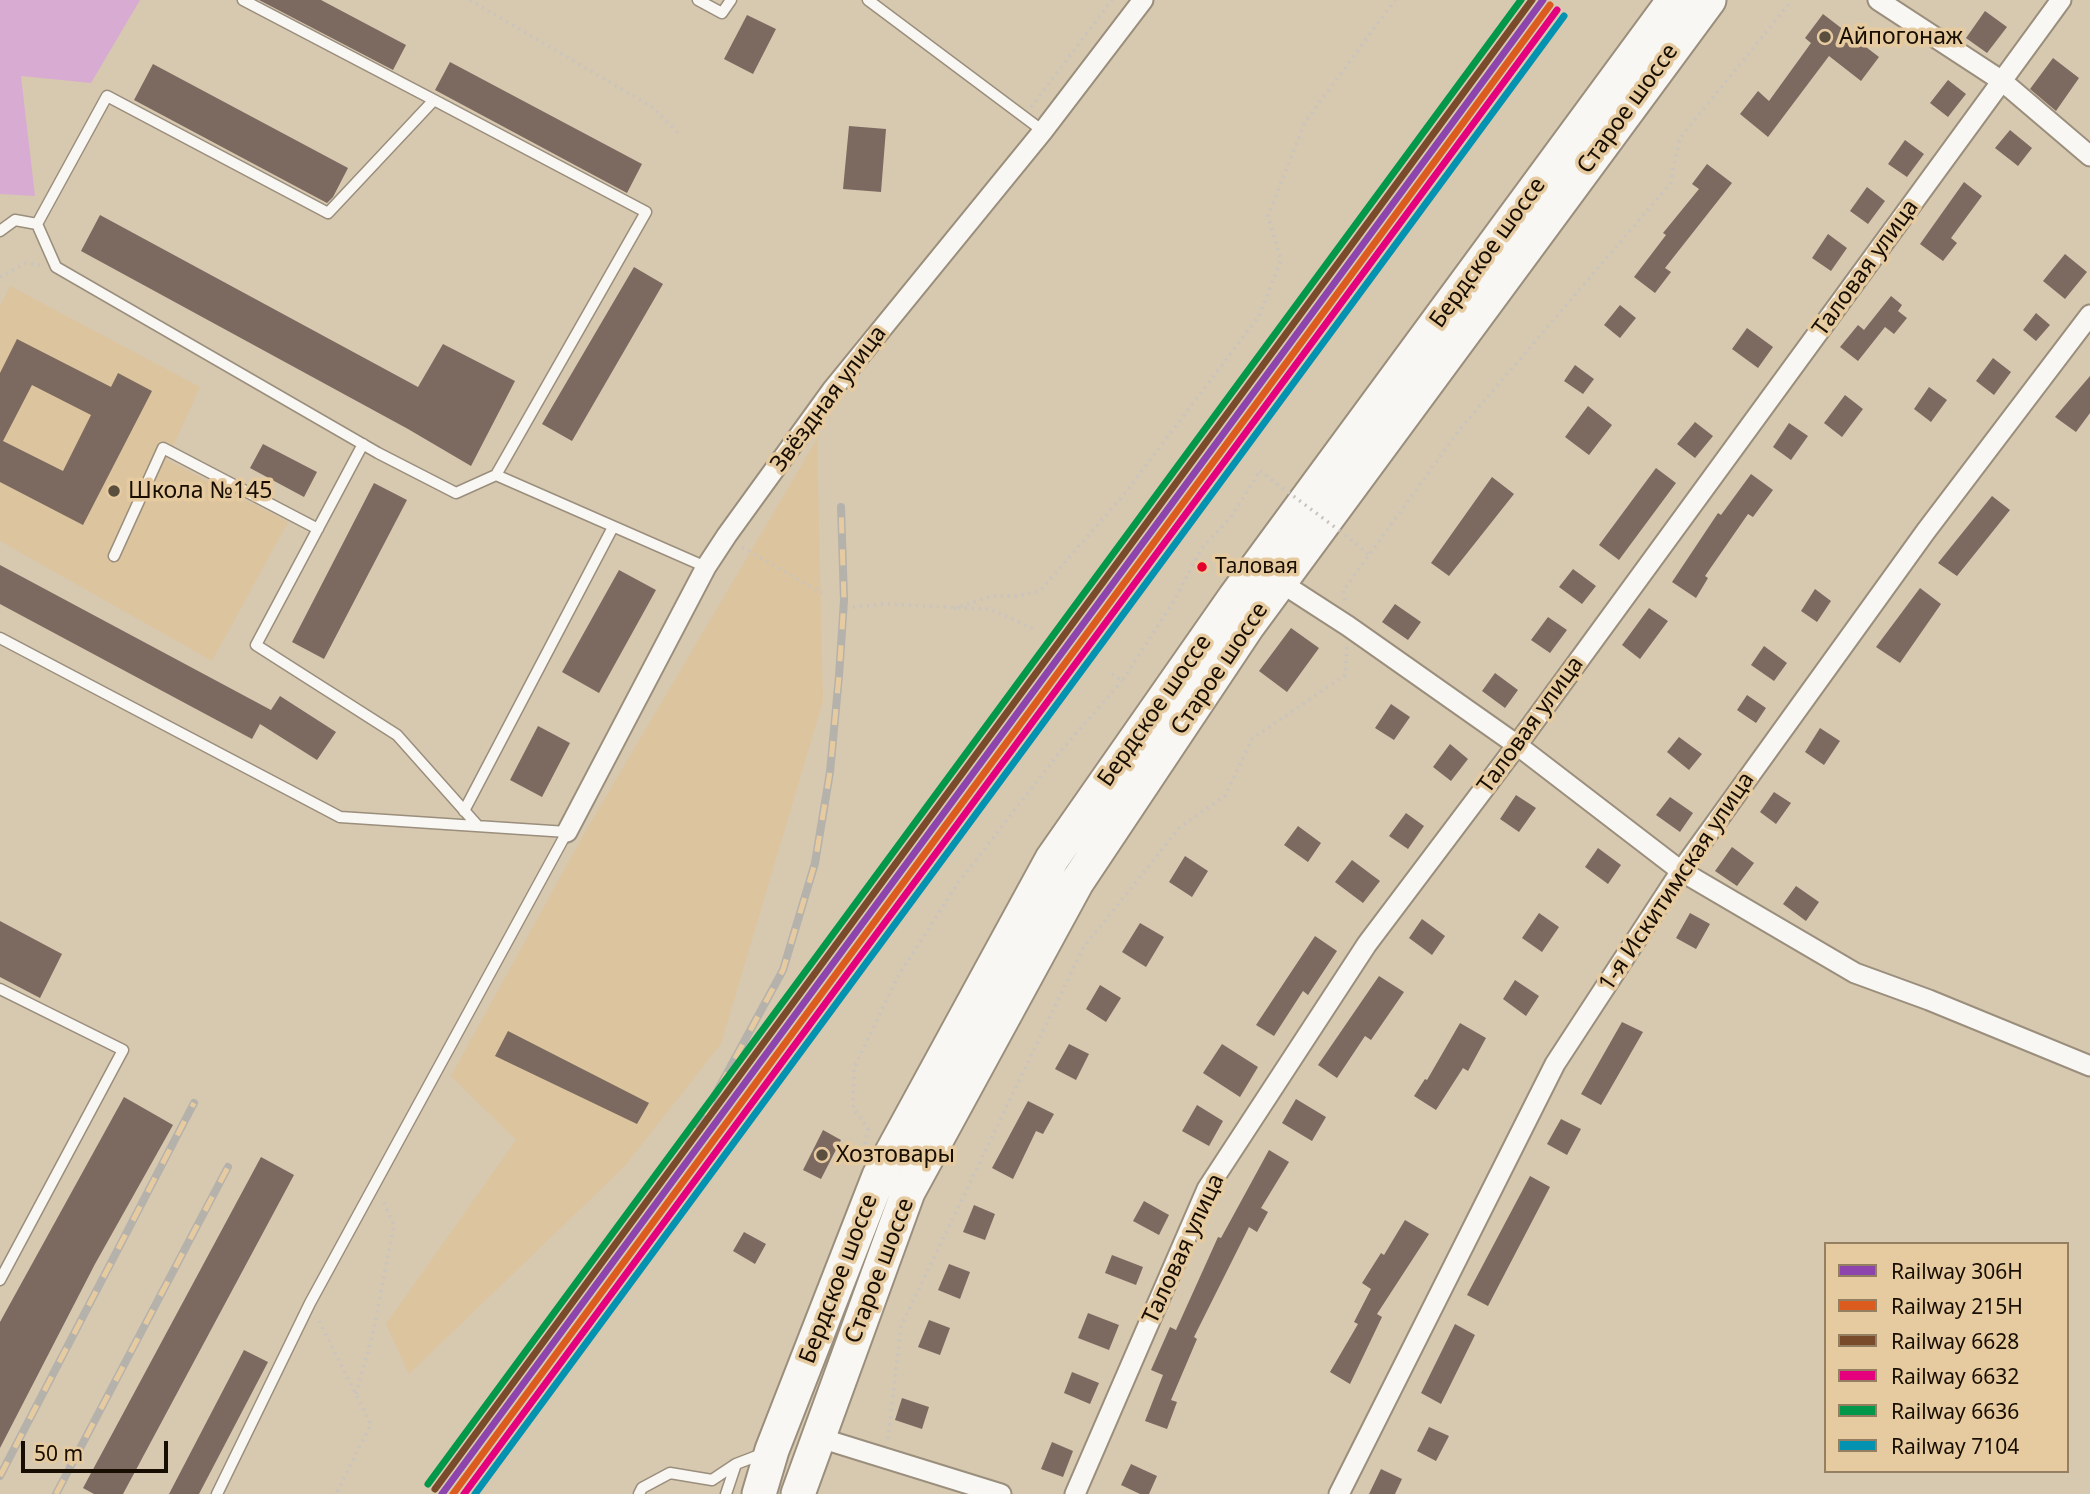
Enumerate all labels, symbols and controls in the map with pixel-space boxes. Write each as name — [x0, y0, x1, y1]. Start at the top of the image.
place label: Айпогонаж — [1839, 23, 1963, 51]
marker: Айпогонаж — [1817, 29, 1833, 45]
street label: Старое шоссе — [1572, 39, 1684, 179]
street label: Бердское шоссе — [1424, 172, 1552, 334]
street label: Таловая улица — [1807, 194, 1925, 342]
street label: Звёздная улица — [765, 321, 893, 477]
place label: Школа №145 — [128, 477, 272, 505]
marker: Школа №145 — [106, 483, 122, 499]
place label: Таловая — [1215, 554, 1298, 580]
marker: Таловая — [1195, 560, 1209, 574]
street label: Старое шоссе — [1166, 598, 1274, 740]
street label: Бердское шоссе — [1092, 630, 1218, 792]
street label: Таловая улица — [1472, 651, 1590, 799]
street label: 1-я Искитимская улица — [1593, 767, 1761, 997]
place label: Хозтовары — [836, 1141, 955, 1169]
marker: Хозтовары — [814, 1147, 830, 1163]
street label: Таловая улица — [1137, 1170, 1231, 1328]
street label: Бердское шоссе — [794, 1190, 884, 1368]
street label: Старое шоссе — [840, 1194, 920, 1348]
legend — [1824, 1242, 2069, 1473]
text: Railway 306Н — [1891, 1257, 2023, 1285]
text: Railway 215Н — [1891, 1292, 2023, 1320]
text: Railway 6628 — [1891, 1327, 2019, 1355]
text: Railway 6632 — [1891, 1362, 2019, 1390]
text: Railway 6636 — [1891, 1397, 2019, 1425]
scale bar — [24, 1428, 172, 1472]
text: Railway 7104 — [1891, 1432, 2019, 1460]
text: 50 m — [34, 1439, 83, 1467]

